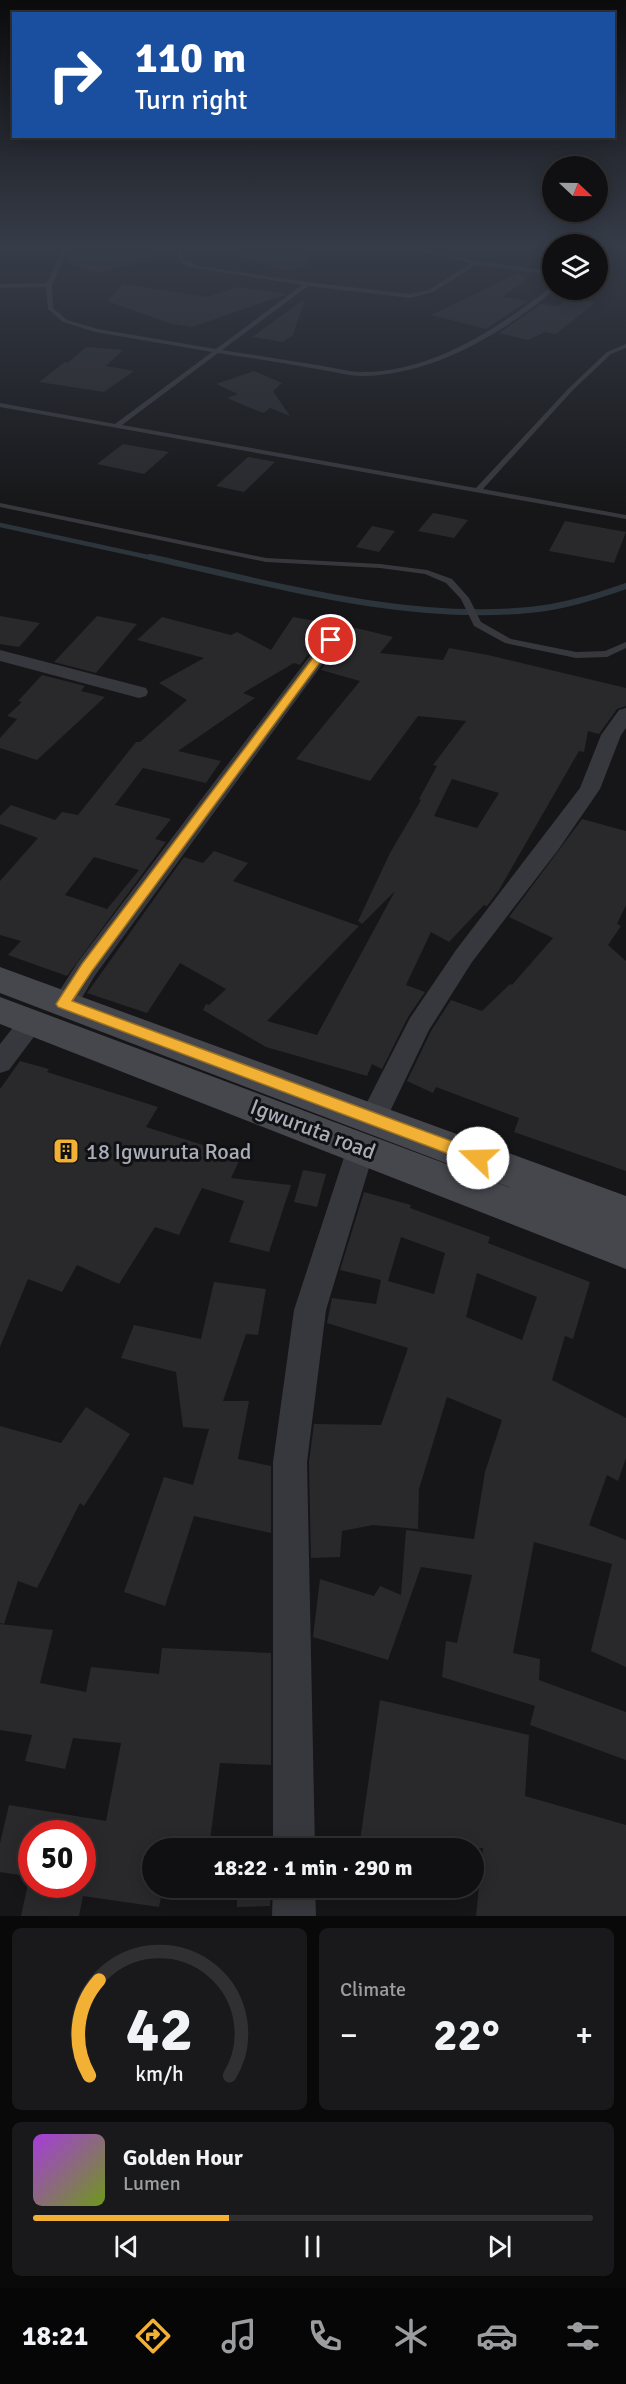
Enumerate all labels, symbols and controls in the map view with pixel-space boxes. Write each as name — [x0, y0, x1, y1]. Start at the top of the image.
text: 110 m — [135, 33, 246, 84]
icon: right — [36, 36, 114, 114]
text: Turn right — [135, 84, 248, 117]
north arrow — [542, 156, 608, 222]
map controls — [542, 156, 608, 300]
button: layers — [542, 234, 608, 300]
pin — [305, 614, 356, 665]
icon: arrive — [314, 623, 347, 656]
street label: Igwuruta road — [247, 1093, 379, 1165]
position arrow — [446, 1126, 510, 1190]
building icon: 18 Igwuruta Road — [51, 1136, 81, 1166]
place label: 18 Igwuruta Road — [86, 1138, 252, 1165]
speed limit sign: 50 — [18, 1820, 96, 1898]
text: 18:22 · 1 min · 290 m — [213, 1854, 413, 1881]
text: Climate — [340, 1977, 406, 2002]
text: 42 — [126, 1991, 193, 2068]
text: 22° — [433, 2008, 500, 2063]
text: − — [340, 2015, 358, 2056]
text: + — [575, 2015, 593, 2056]
text: km/h — [135, 2061, 184, 2087]
text: Golden Hour — [123, 2144, 243, 2171]
text: Lumen — [123, 2171, 181, 2196]
icon: previous — [110, 2230, 143, 2263]
icon: pause — [296, 2230, 329, 2263]
icon: next — [483, 2230, 516, 2263]
icon: directions — [132, 2315, 174, 2357]
icon: music — [218, 2315, 260, 2357]
icon: phone — [304, 2315, 346, 2357]
icon: climate — [390, 2315, 432, 2357]
icon: car — [476, 2315, 518, 2357]
icon: filters — [562, 2315, 604, 2357]
text: 18:21 — [22, 2320, 88, 2353]

